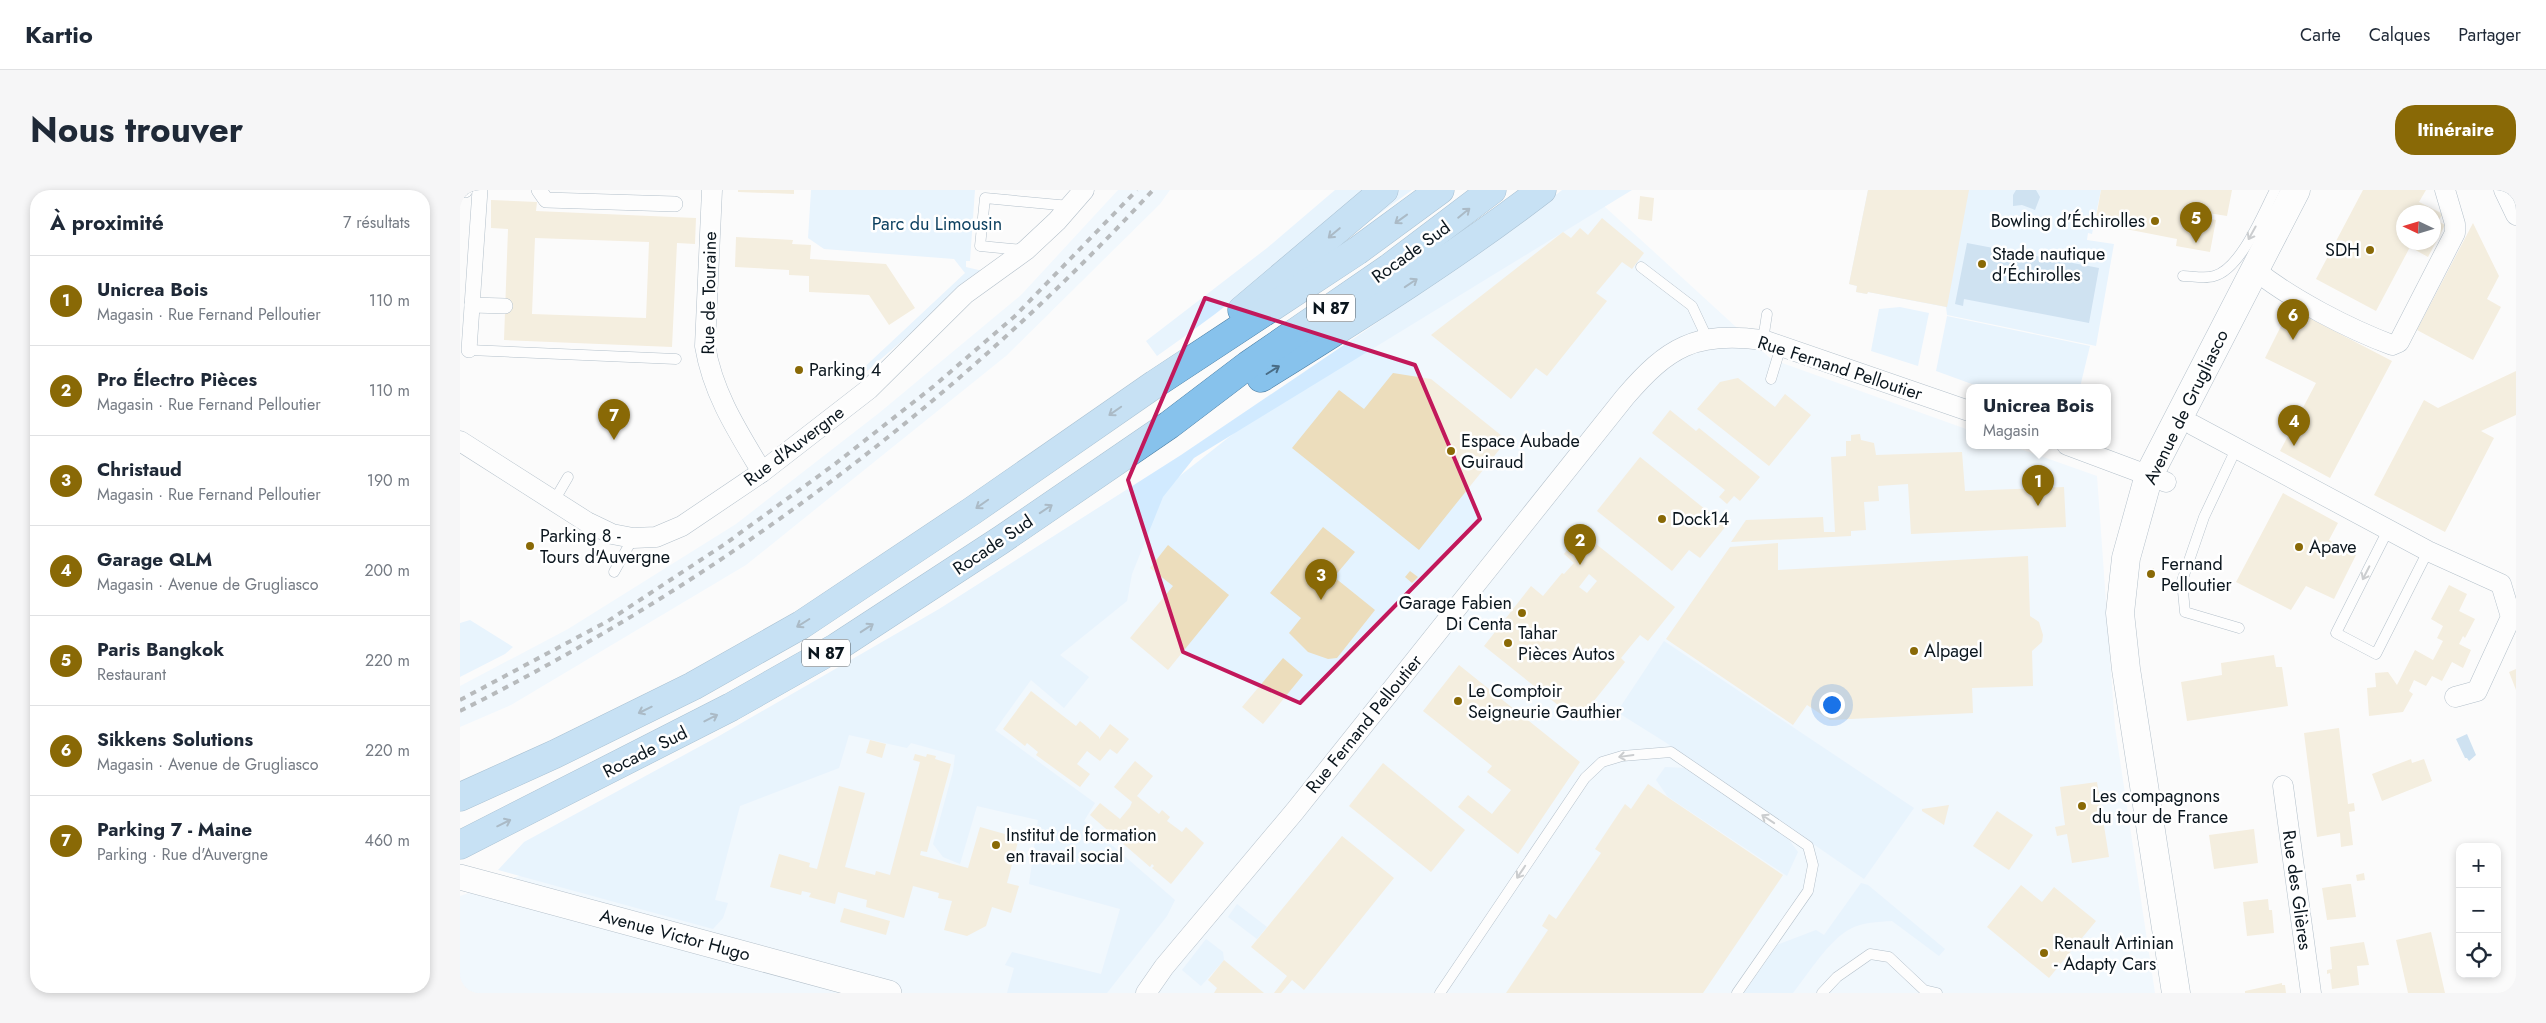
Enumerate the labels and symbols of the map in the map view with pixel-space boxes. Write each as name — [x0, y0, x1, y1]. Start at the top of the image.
pin: 5 — [2180, 202, 2212, 243]
north arrow — [2396, 205, 2441, 250]
one-way arrow — [1458, 207, 1471, 218]
place label: Bowling d'Échirolles — [1991, 208, 2145, 234]
park label: Parc du Limousin — [872, 211, 1002, 237]
one-way arrow — [1394, 214, 1408, 224]
street label: Rocade Sud — [1366, 215, 1456, 289]
marker: Bowling d'Échirolles — [2149, 215, 2161, 227]
one-way arrow — [2247, 225, 2257, 240]
one-way arrow — [1327, 228, 1340, 239]
street label: Rue de Touraine — [695, 231, 723, 355]
place label: SDH — [2325, 237, 2360, 263]
place label: Stade nautique d'Échirolles — [1992, 241, 2105, 288]
marker: SDH — [2364, 244, 2376, 256]
marker: Stade nautique d'Échirolles — [1976, 258, 1988, 270]
one-way arrow — [1404, 278, 1418, 288]
road number: N 87 — [1307, 295, 1355, 322]
pin: 6 — [2277, 299, 2309, 340]
street label: Avenue de Grugliasco — [2137, 325, 2235, 489]
street label: Rue Fernand Pelloutier — [1754, 329, 1927, 407]
place label: Parking 4 — [809, 357, 881, 383]
marker: Parking 4 — [793, 364, 805, 376]
one-way arrow — [1266, 364, 1280, 374]
pin: 7 — [598, 399, 630, 440]
street label: Rue d'Auvergne — [738, 400, 850, 492]
pin: 4 — [2278, 405, 2310, 446]
one-way arrow — [1109, 406, 1123, 416]
place label: Espace Aubade Guiraud — [1461, 428, 1580, 475]
marker: Espace Aubade Guiraud — [1445, 445, 1457, 457]
pin: 1 — [2022, 465, 2054, 506]
one-way arrow — [975, 499, 989, 509]
one-way arrow — [1039, 504, 1053, 515]
place label: Dock14 — [1672, 506, 1729, 532]
street label: Rocade Sud — [948, 509, 1038, 581]
marker: Dock14 — [1656, 513, 1668, 525]
place label: Parking 8 - Tours d'Auvergne — [540, 523, 670, 570]
pin: 2 — [1564, 524, 1596, 565]
place label: Apave — [2309, 534, 2357, 560]
marker: Parking 8 - Tours d'Auvergne — [524, 540, 536, 552]
marker: Apave — [2293, 541, 2305, 553]
place label: Fernand Pelloutier — [2161, 551, 2232, 598]
pin: 3 — [1305, 559, 1337, 600]
one-way arrow — [2361, 566, 2371, 581]
marker: Fernand Pelloutier — [2145, 568, 2157, 580]
place label: Garage Fabien Di Centa — [1399, 590, 1512, 637]
marker: Garage Fabien Di Centa — [1516, 607, 1528, 619]
one-way arrow — [796, 618, 810, 629]
place label: Tahar Pièces Autos — [1518, 620, 1615, 667]
one-way arrow — [859, 622, 873, 632]
marker: Tahar Pièces Autos — [1502, 637, 1514, 649]
place label: Alpagel — [1924, 638, 1983, 664]
road number: N 87 — [802, 639, 850, 666]
marker: Alpagel — [1908, 645, 1920, 657]
street label: Rue Fernand Pelloutier — [1300, 648, 1429, 799]
place label: Le Comptoir Seigneurie Gauthier — [1468, 678, 1623, 725]
your location — [1819, 692, 1845, 718]
marker: Le Comptoir Seigneurie Gauthier — [1452, 695, 1464, 707]
one-way arrow — [638, 705, 653, 715]
one-way arrow — [703, 713, 718, 722]
street label: Rocade Sud — [598, 720, 692, 784]
one-way arrow — [1619, 751, 1635, 761]
place label: Les compagnons du tour de France — [2092, 783, 2228, 830]
marker: Les compagnons du tour de France — [2076, 800, 2088, 812]
one-way arrow — [1761, 814, 1775, 824]
one-way arrow — [496, 818, 511, 828]
place label: Institut de formation en travail social — [1006, 822, 1157, 869]
street label: Rue des Glières — [2276, 828, 2318, 952]
marker: Institut de formation en travail social — [990, 839, 1002, 851]
one-way arrow — [1516, 865, 1526, 879]
street label: Avenue Victor Hugo — [597, 902, 753, 968]
place label: Renault Artinian - Adapty Cars — [2054, 930, 2174, 977]
marker: Renault Artinian - Adapty Cars — [2038, 947, 2050, 959]

